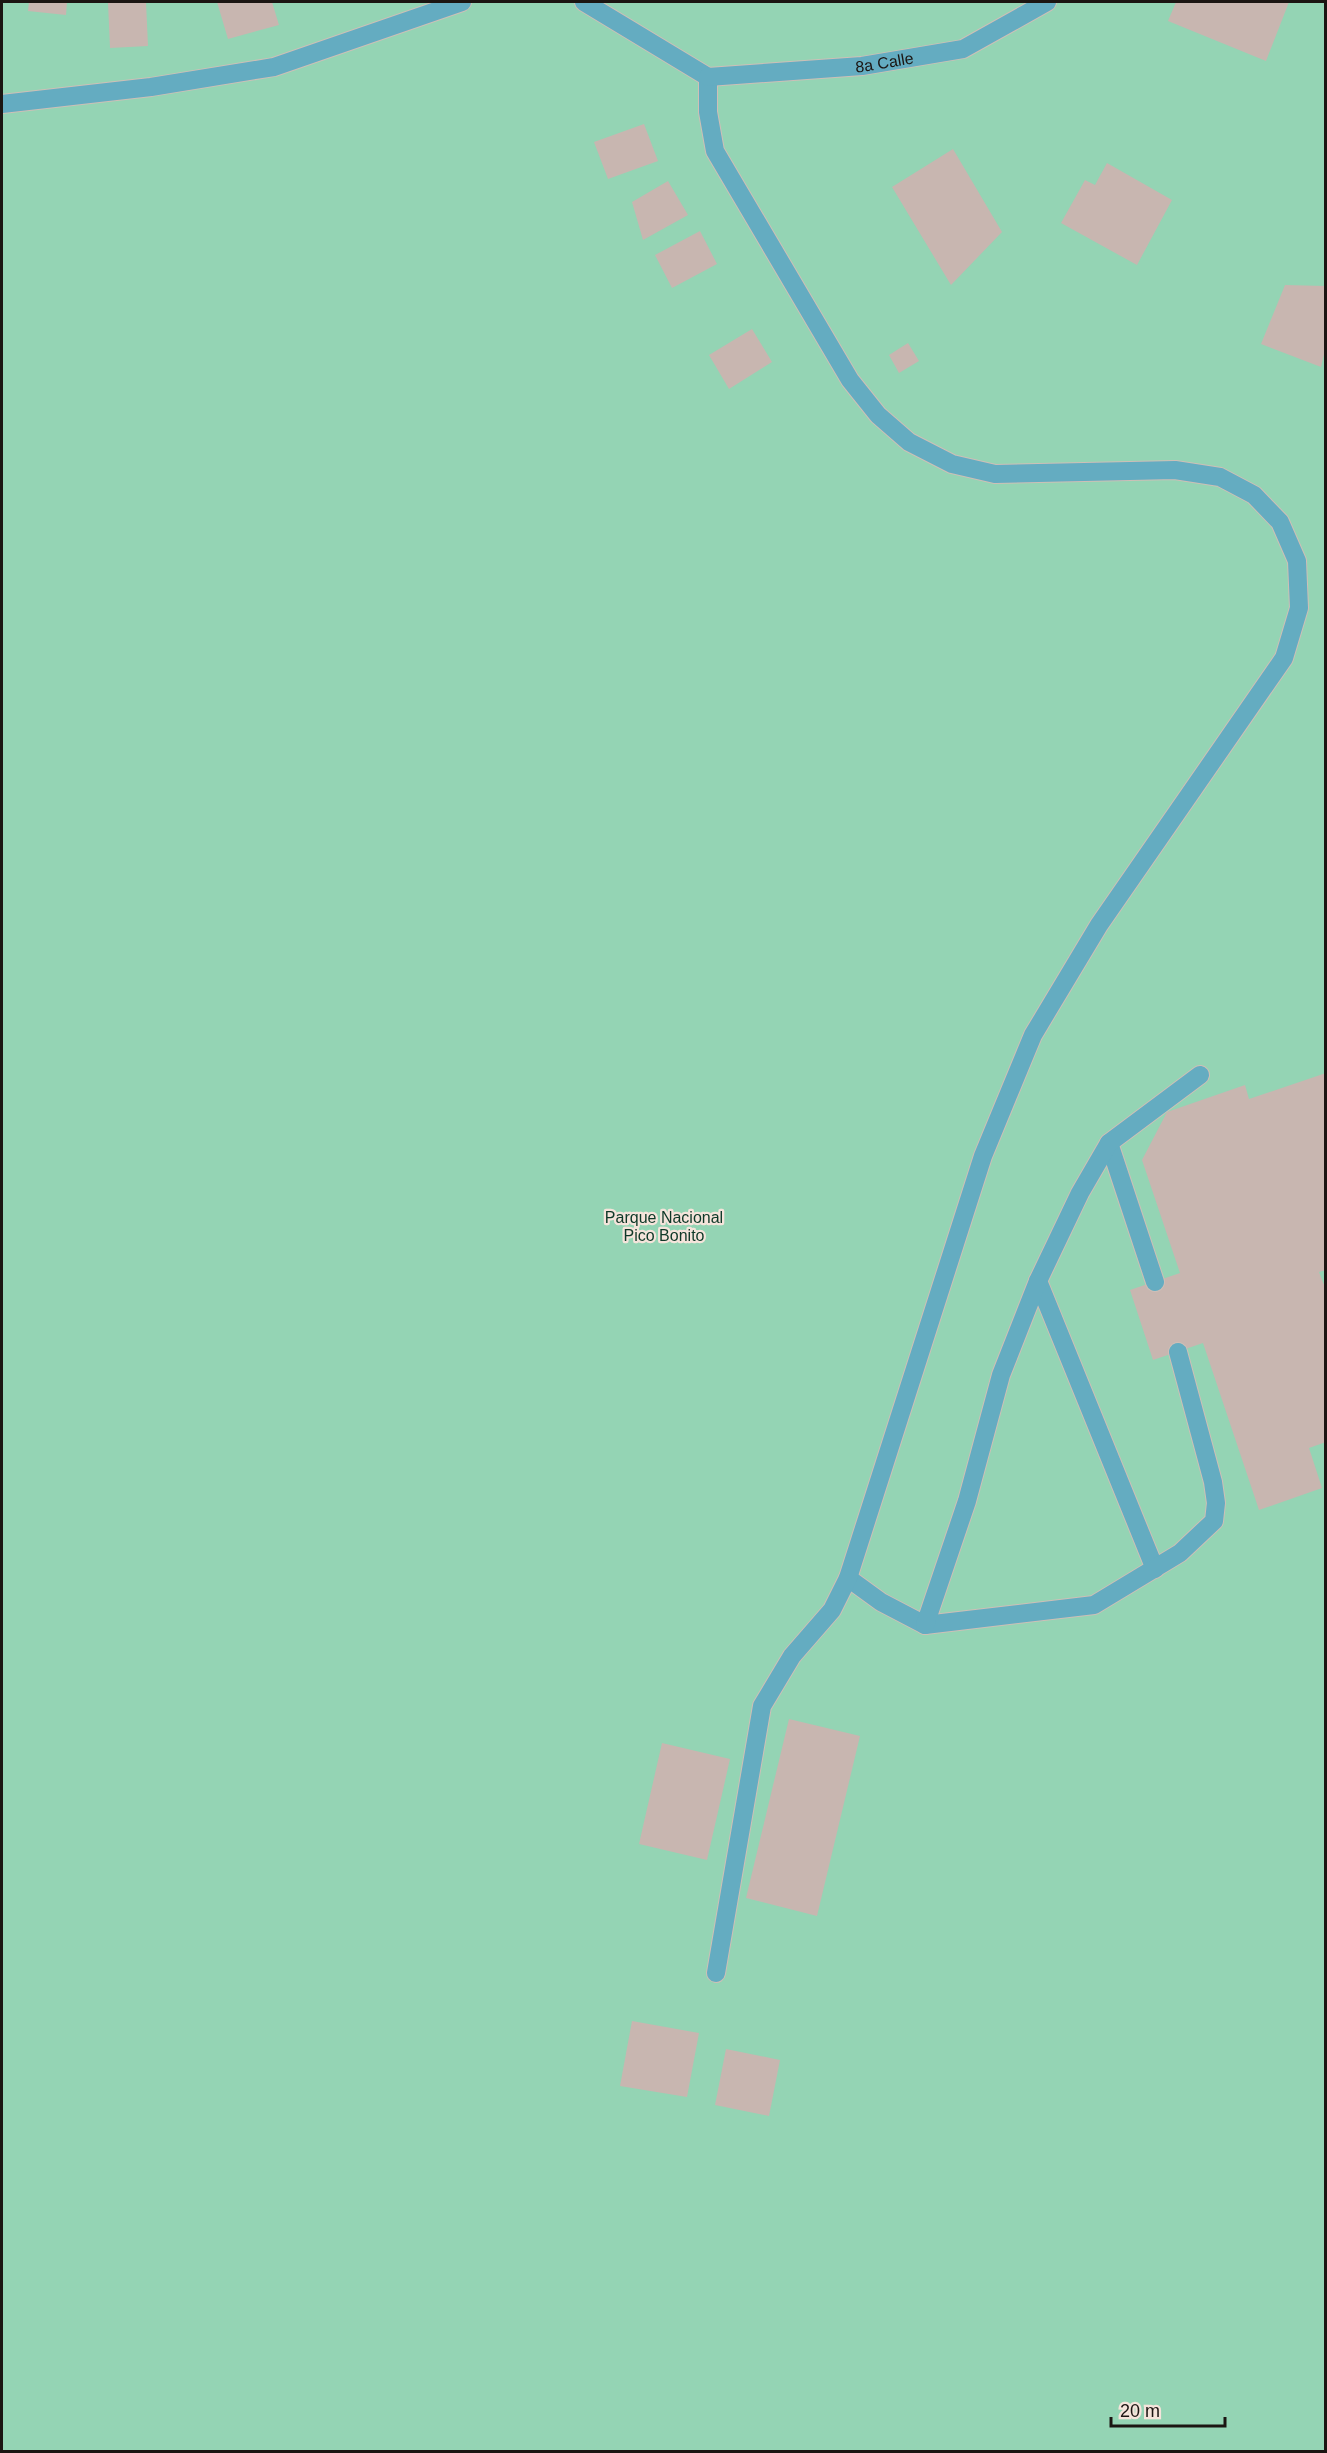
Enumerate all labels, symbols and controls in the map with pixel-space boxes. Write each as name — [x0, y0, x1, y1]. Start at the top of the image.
street label: 8a Calle — [855, 49, 915, 75]
park label: Parque Nacional Pico Bonito — [605, 1209, 723, 1244]
scale bar — [1111, 2390, 1225, 2428]
text: 20 m — [1120, 2401, 1160, 2421]

